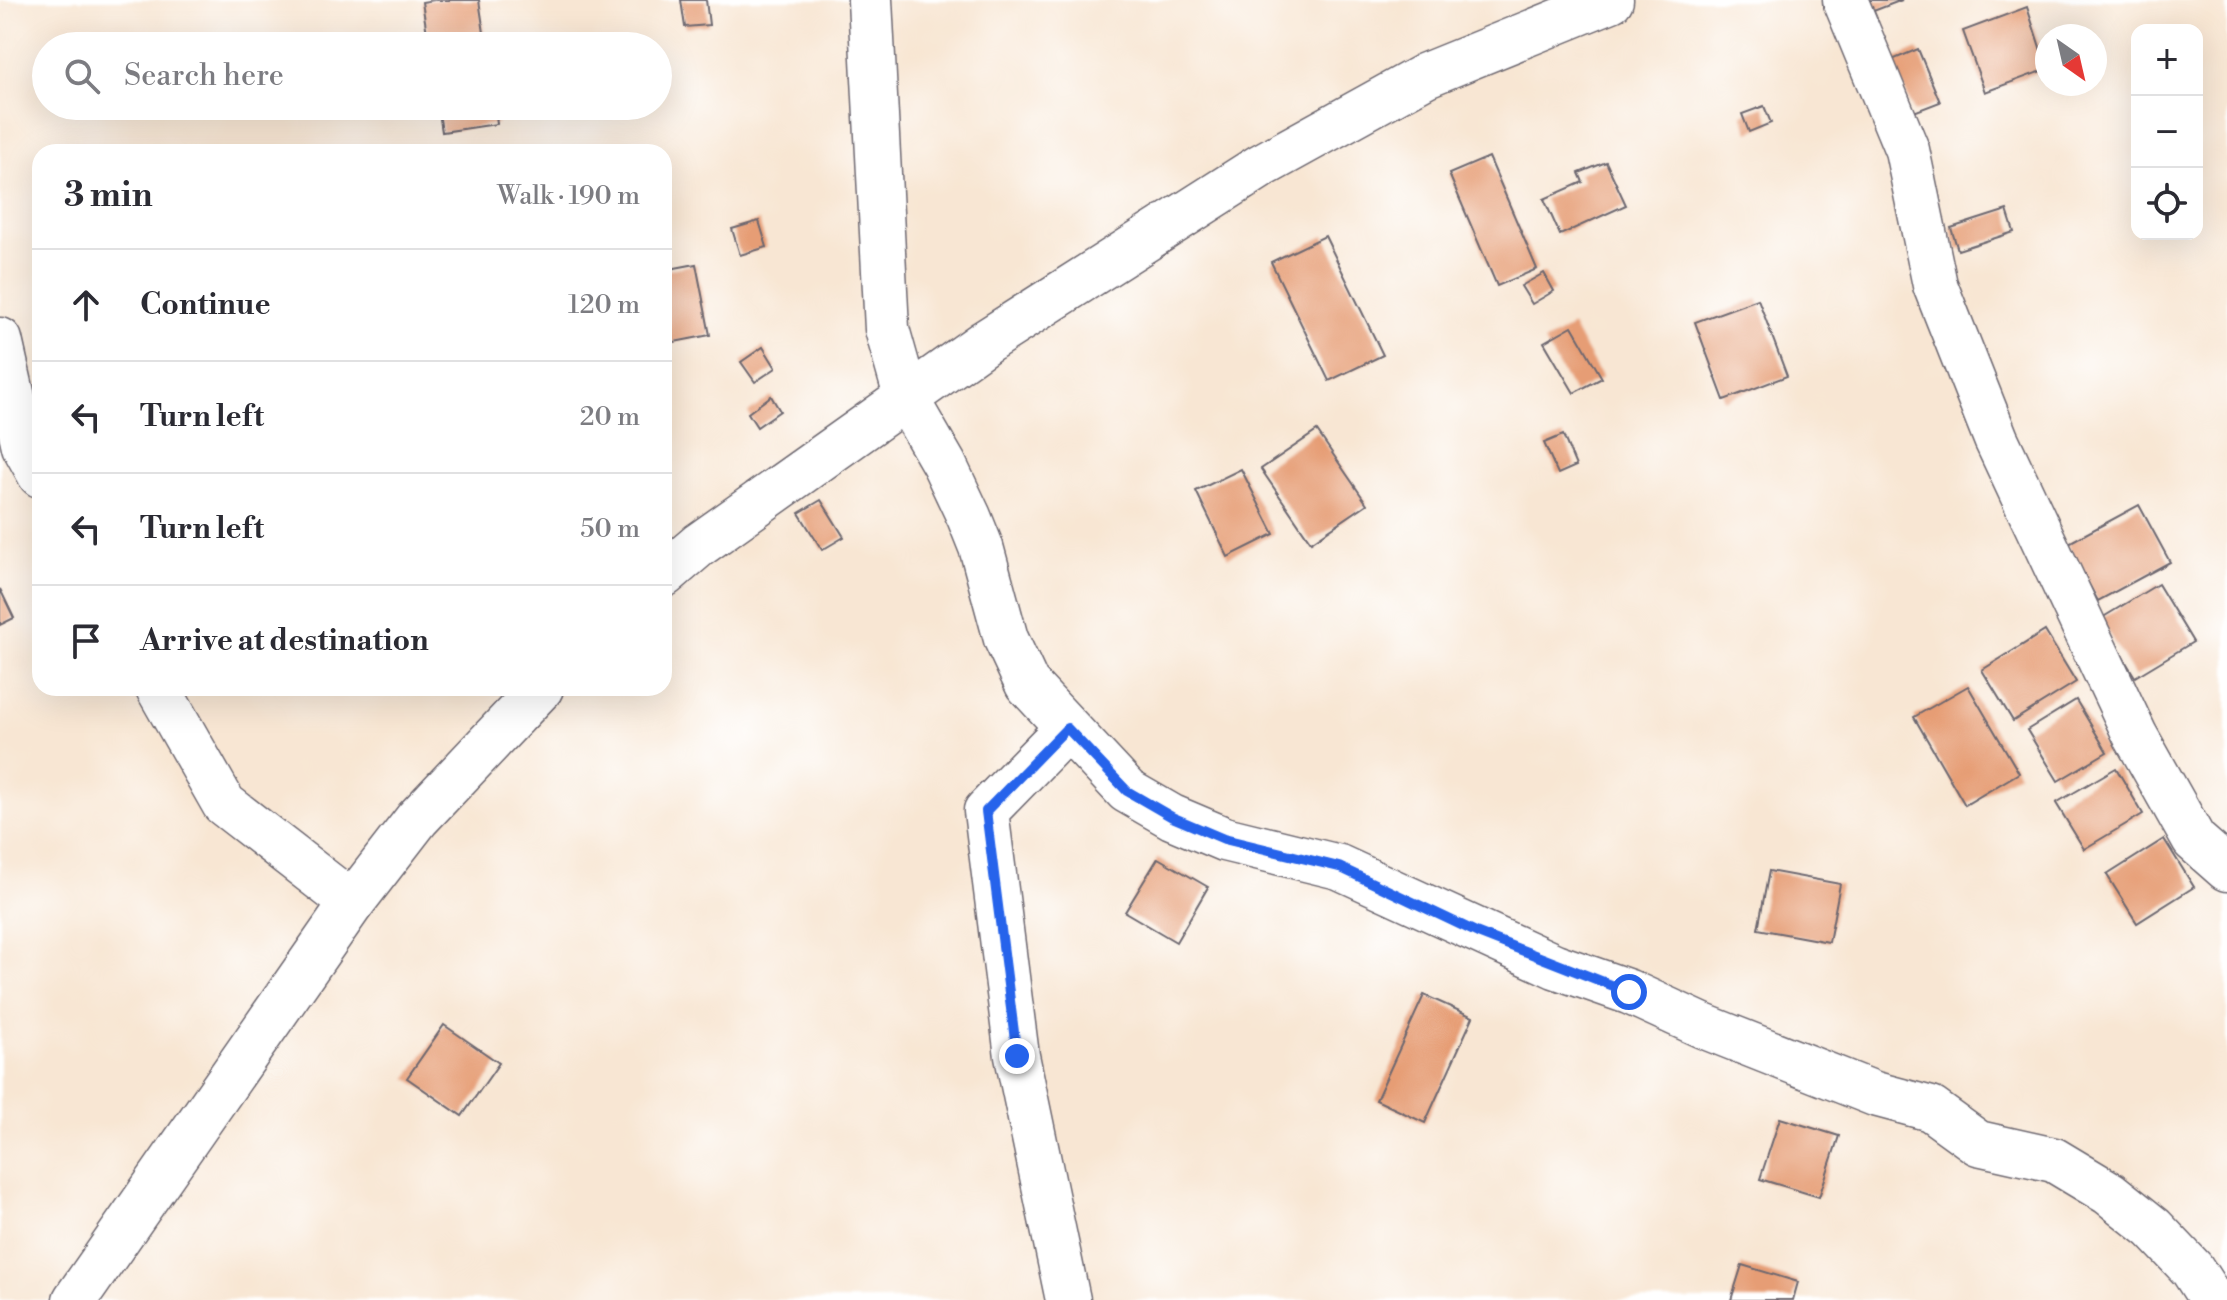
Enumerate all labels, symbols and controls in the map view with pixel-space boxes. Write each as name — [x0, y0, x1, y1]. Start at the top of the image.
north arrow — [2035, 24, 2107, 96]
map controls — [2131, 24, 2203, 240]
button: + — [2131, 24, 2203, 96]
search box — [32, 32, 672, 120]
icon: search — [60, 54, 104, 98]
text: Search here — [124, 57, 284, 95]
button: − — [2131, 96, 2203, 168]
button: locate — [2131, 168, 2203, 240]
text: 3 min — [64, 175, 153, 217]
text: Walk · 190 m — [497, 180, 640, 212]
icon: ahead — [64, 283, 108, 327]
text: Continue — [140, 286, 271, 324]
text: 120 m — [568, 289, 640, 321]
icon: left — [64, 395, 108, 439]
text: Turn left — [140, 398, 264, 436]
text: 20 m — [580, 401, 640, 433]
icon: left — [64, 507, 108, 551]
text: Turn left — [140, 510, 264, 548]
text: 50 m — [580, 513, 640, 545]
icon: arrive — [64, 619, 108, 663]
text: Arrive at destination — [140, 622, 429, 660]
route start — [1611, 974, 1647, 1010]
route end — [999, 1038, 1035, 1074]

